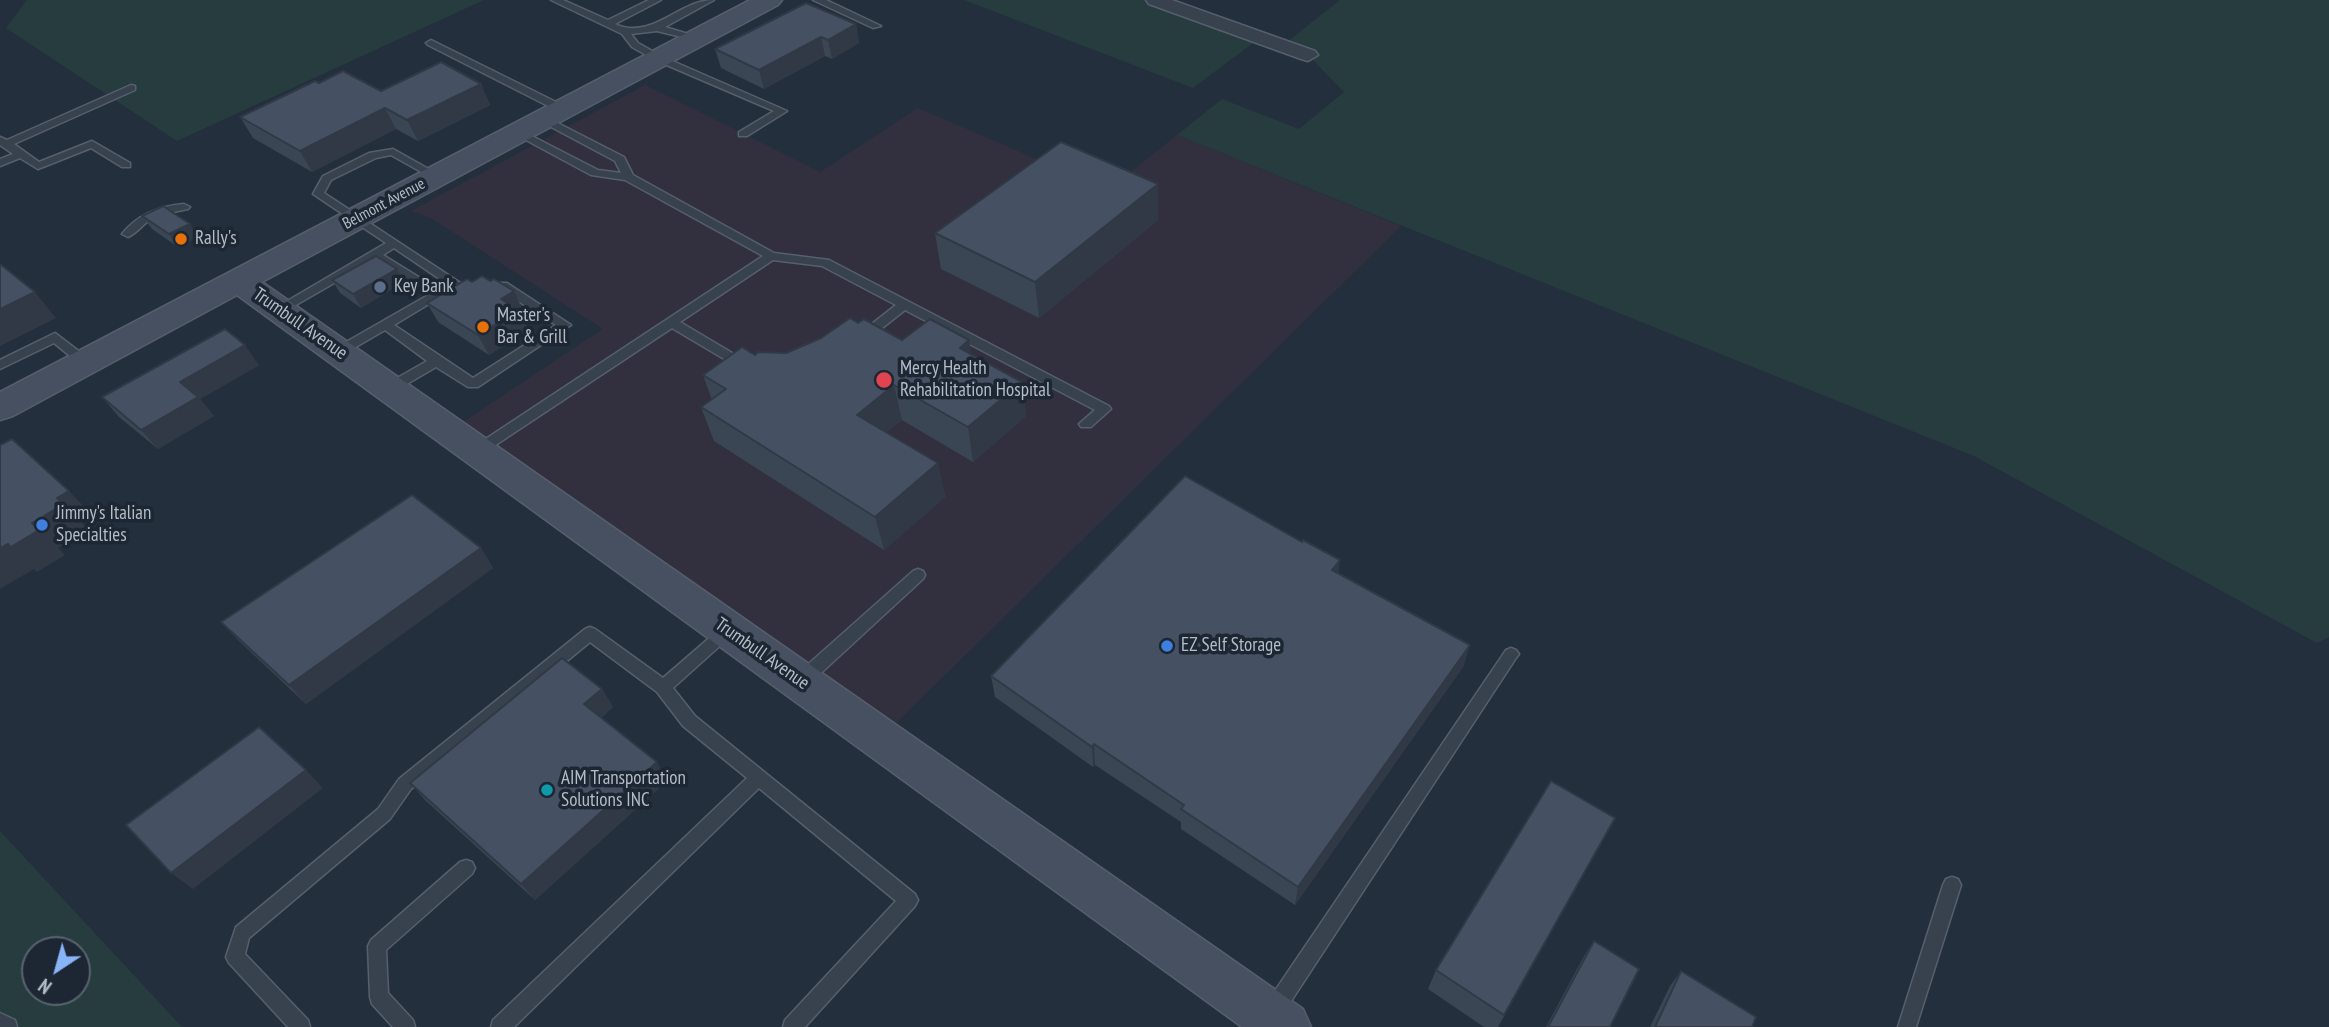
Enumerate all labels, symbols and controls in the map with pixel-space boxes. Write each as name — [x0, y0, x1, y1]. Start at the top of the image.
street label: Belmont Avenue — [340, 174, 428, 234]
place label: Rally's — [195, 228, 237, 250]
marker: Rally's — [173, 231, 189, 247]
place label: Key Bank — [394, 276, 454, 298]
marker: Key Bank — [372, 279, 388, 295]
street label: Trumbull Avenue — [248, 283, 352, 365]
place label: Master's Bar & Grill — [497, 305, 567, 349]
marker: Master's Bar & Grill — [475, 319, 491, 335]
place label: Mercy Health Rehabilitation Hospital — [900, 358, 1050, 402]
marker: Mercy Health Rehabilitation Hospital — [874, 370, 894, 390]
place label: Jimmy's Italian Specialties — [56, 503, 151, 547]
marker: Jimmy's Italian Specialties — [34, 517, 50, 533]
street label: Trumbull Avenue — [710, 613, 814, 695]
place label: EZ Self Storage — [1181, 635, 1281, 657]
marker: EZ Self Storage — [1159, 638, 1175, 654]
place label: AIM Transportation Solutions INC — [561, 768, 686, 812]
marker: AIM Transportation Solutions INC — [539, 782, 555, 798]
north arrow — [21, 936, 91, 1006]
text: N — [34, 974, 56, 999]

